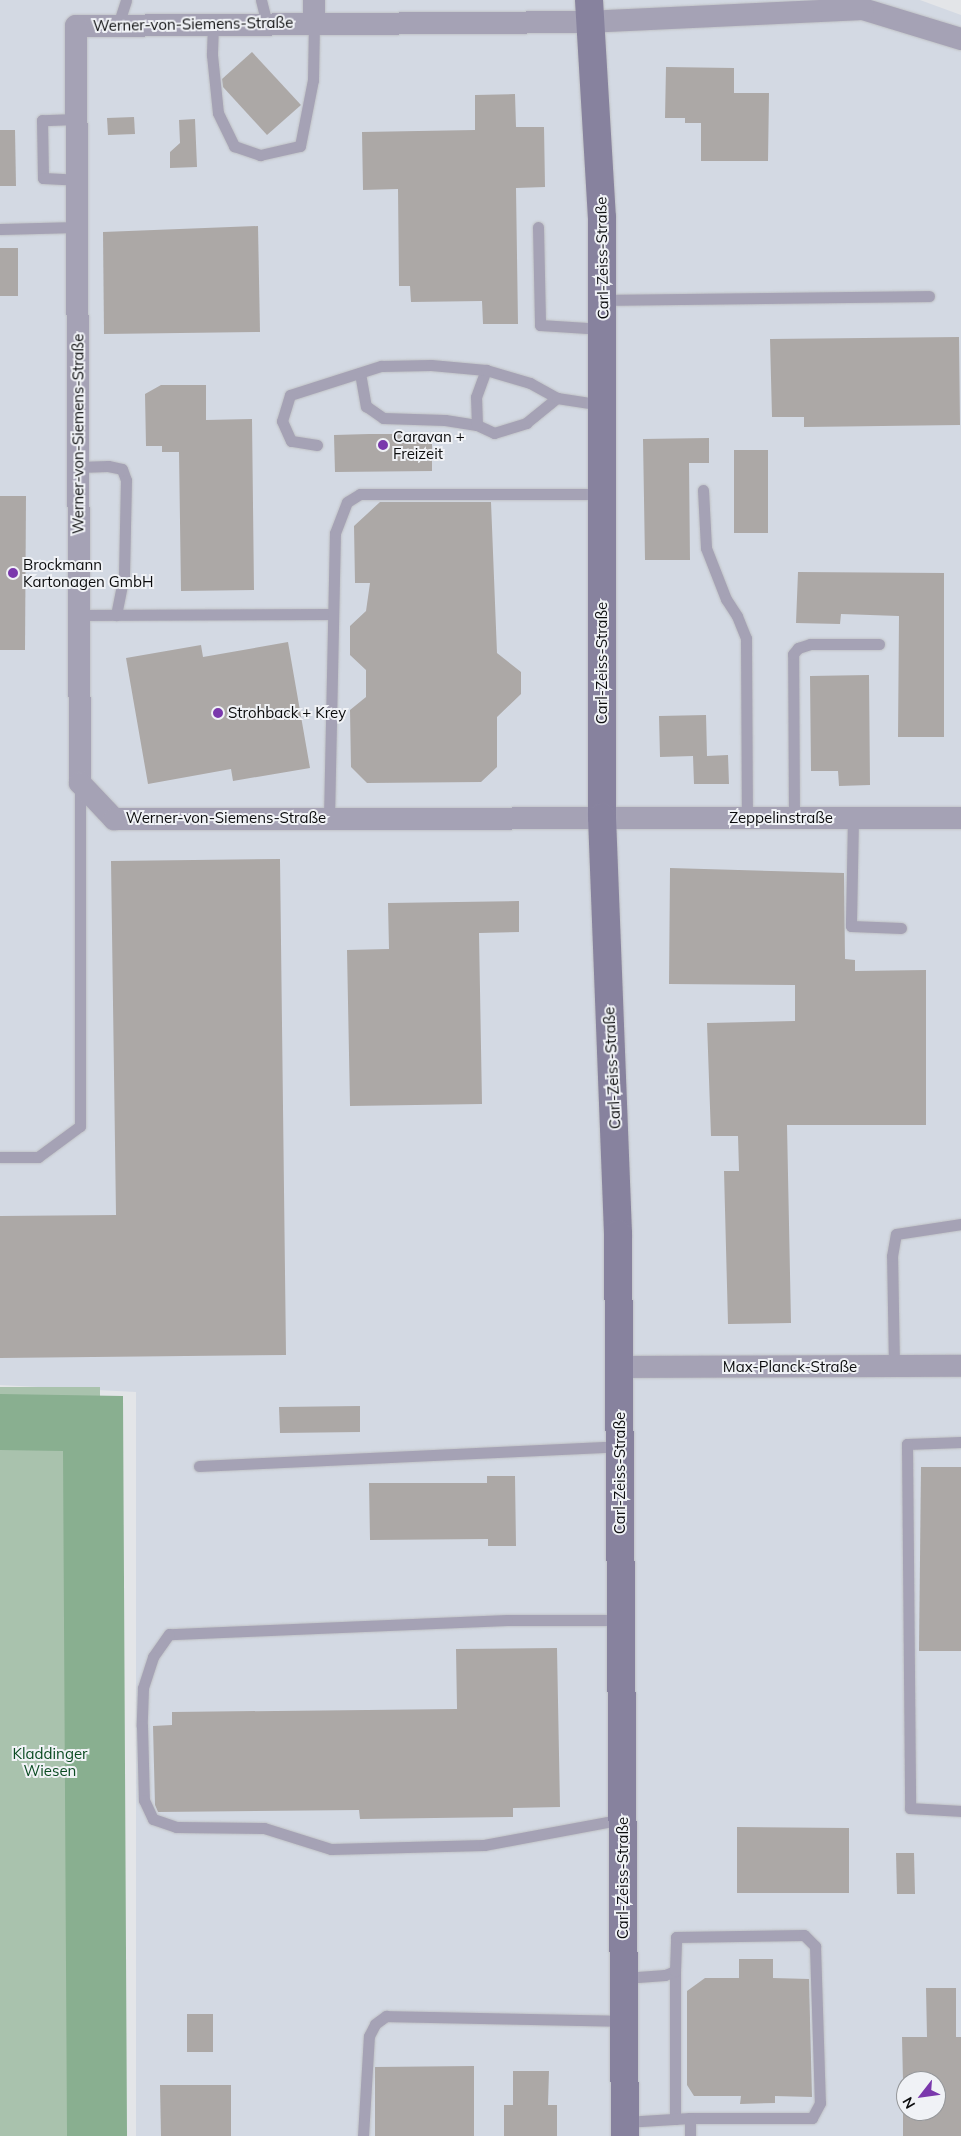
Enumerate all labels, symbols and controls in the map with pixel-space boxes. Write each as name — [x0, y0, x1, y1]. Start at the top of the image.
street label: Werner-von-Siemens-Straße — [93, 13, 293, 35]
street label: Carl-Zeiss-Straße — [592, 197, 612, 319]
street label: Werner-von-Siemens-Straße — [69, 334, 87, 534]
place label: Caravan + Freizeit — [393, 427, 465, 462]
marker: Caravan + Freizeit — [377, 439, 389, 451]
place label: Brockmann Kartonagen GmbH — [23, 555, 153, 590]
marker: Brockmann Kartonagen GmbH — [7, 567, 19, 579]
street label: Carl-Zeiss-Straße — [593, 602, 611, 724]
place label: Strohback + Krey — [228, 704, 346, 722]
marker: Strohback + Krey — [212, 707, 224, 719]
street label: Werner-von-Siemens-Straße — [126, 809, 326, 827]
street label: Zeppelinstraße — [729, 809, 833, 827]
street label: Carl-Zeiss-Straße — [600, 1006, 624, 1130]
street label: Max-Planck-Straße — [723, 1358, 857, 1376]
street label: Carl-Zeiss-Straße — [611, 1412, 629, 1534]
park label: Kladdinger Wiesen — [12, 1744, 88, 1779]
street label: Carl-Zeiss-Straße — [614, 1817, 632, 1939]
north arrow — [896, 2071, 946, 2121]
text: N — [898, 2094, 919, 2112]

